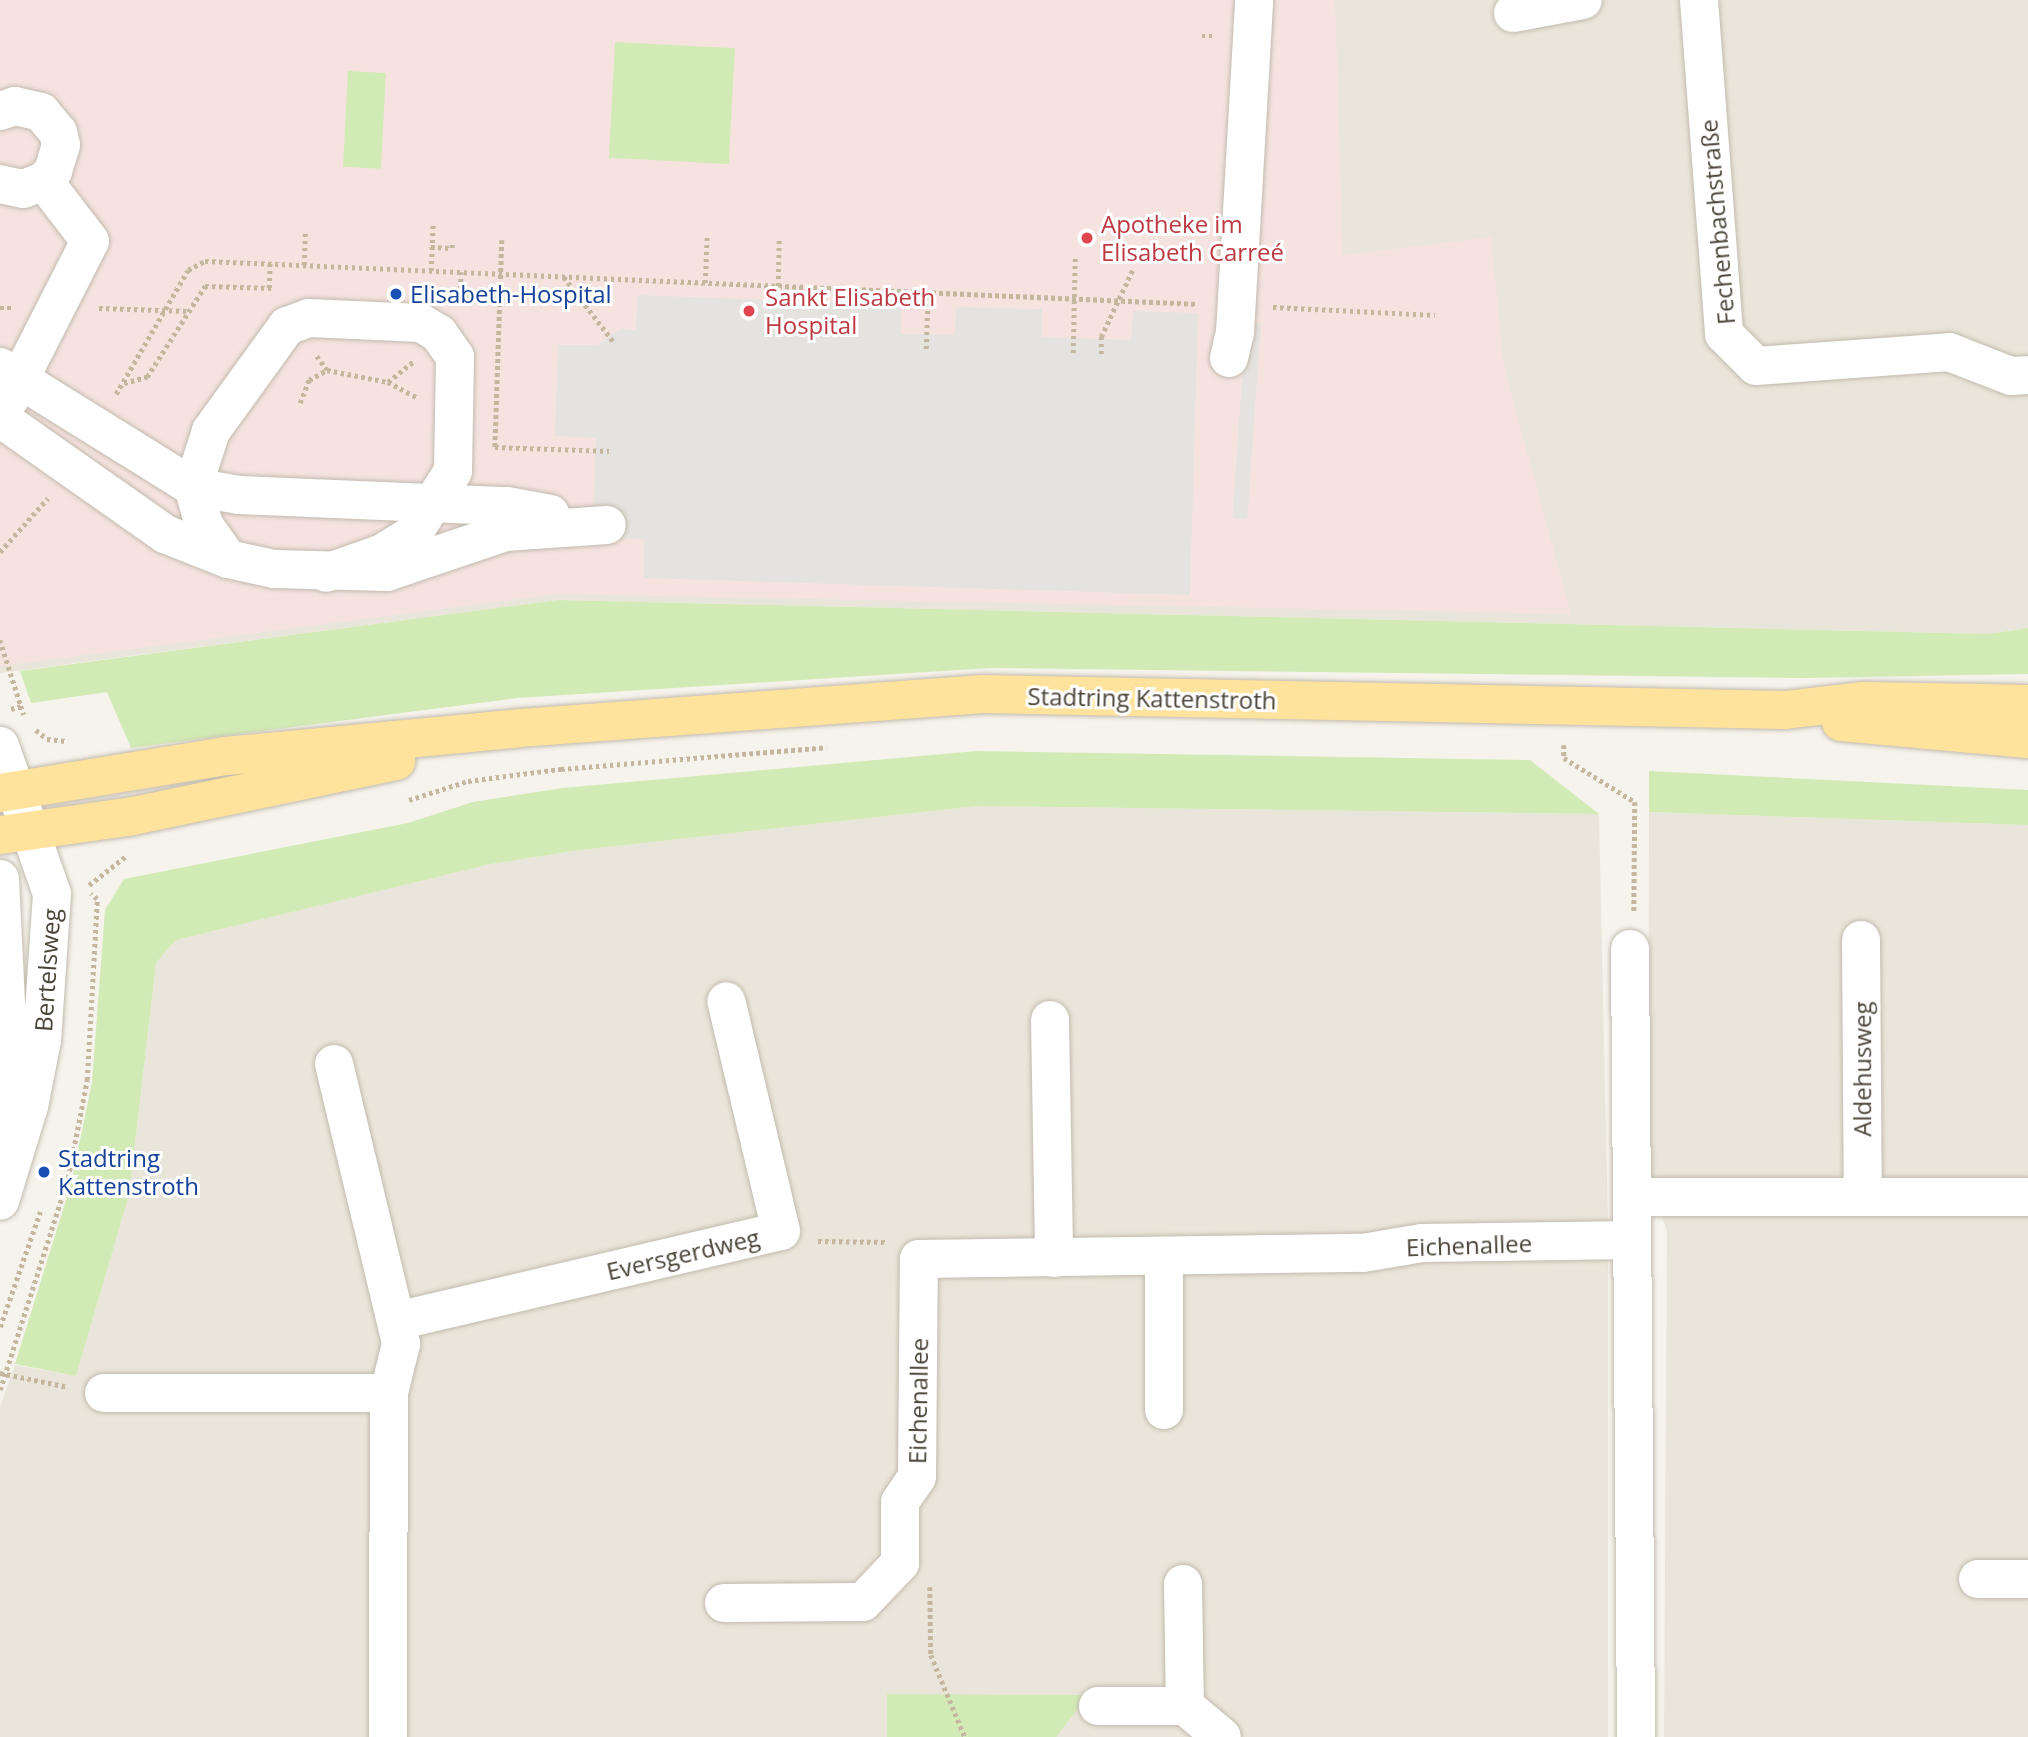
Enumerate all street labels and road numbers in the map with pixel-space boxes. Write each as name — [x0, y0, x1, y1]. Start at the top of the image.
street label: Fechenbachstraße — [1694, 118, 1740, 326]
street label: Stadtring Kattenstroth — [1027, 681, 1277, 715]
street label: Bertelsweg — [28, 907, 66, 1033]
street label: Aldehusweg — [1848, 1001, 1876, 1137]
street label: Eversgerdweg — [604, 1222, 762, 1286]
street label: Eichenallee — [1405, 1228, 1533, 1262]
street label: Eichenallee — [903, 1338, 933, 1464]

